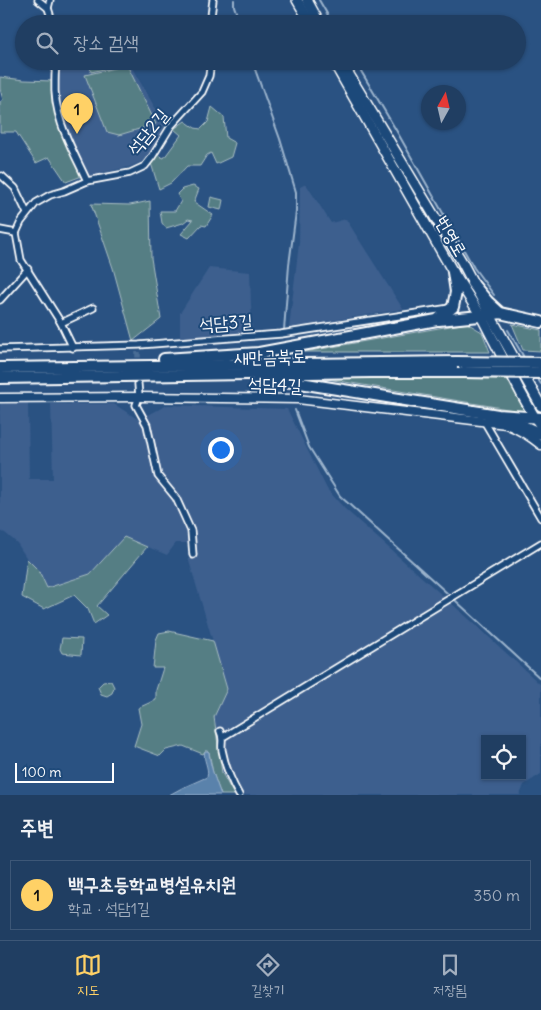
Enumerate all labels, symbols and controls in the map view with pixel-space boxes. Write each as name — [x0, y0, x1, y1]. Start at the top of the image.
search box — [15, 15, 526, 70]
icon: search — [33, 29, 61, 57]
text: 장소 검색 — [73, 30, 139, 54]
north arrow — [421, 85, 466, 130]
pin: 1 — [61, 93, 93, 134]
street label: 석담2길 — [122, 103, 174, 160]
street label: 번영로 — [431, 211, 472, 260]
street label: 석담3길 — [198, 309, 254, 336]
street label: 새만금북로 — [234, 344, 306, 369]
street label: 석담4길 — [248, 372, 303, 397]
your location — [208, 437, 234, 463]
map controls — [481, 735, 526, 780]
button: locate — [481, 735, 526, 780]
scale bar — [15, 760, 114, 783]
text: 100 m — [22, 763, 62, 781]
text: 주변 — [20, 814, 54, 841]
text: 백구초등학교병설유치원 — [68, 872, 236, 896]
text: 1 — [34, 885, 40, 905]
text: 350 m — [473, 885, 520, 905]
text: 학교 · 석담1길 — [68, 898, 150, 918]
tab: 지도 — [74, 951, 102, 1000]
tab: 길찾기 — [251, 951, 285, 1000]
tab: 저장됨 — [433, 951, 467, 1000]

